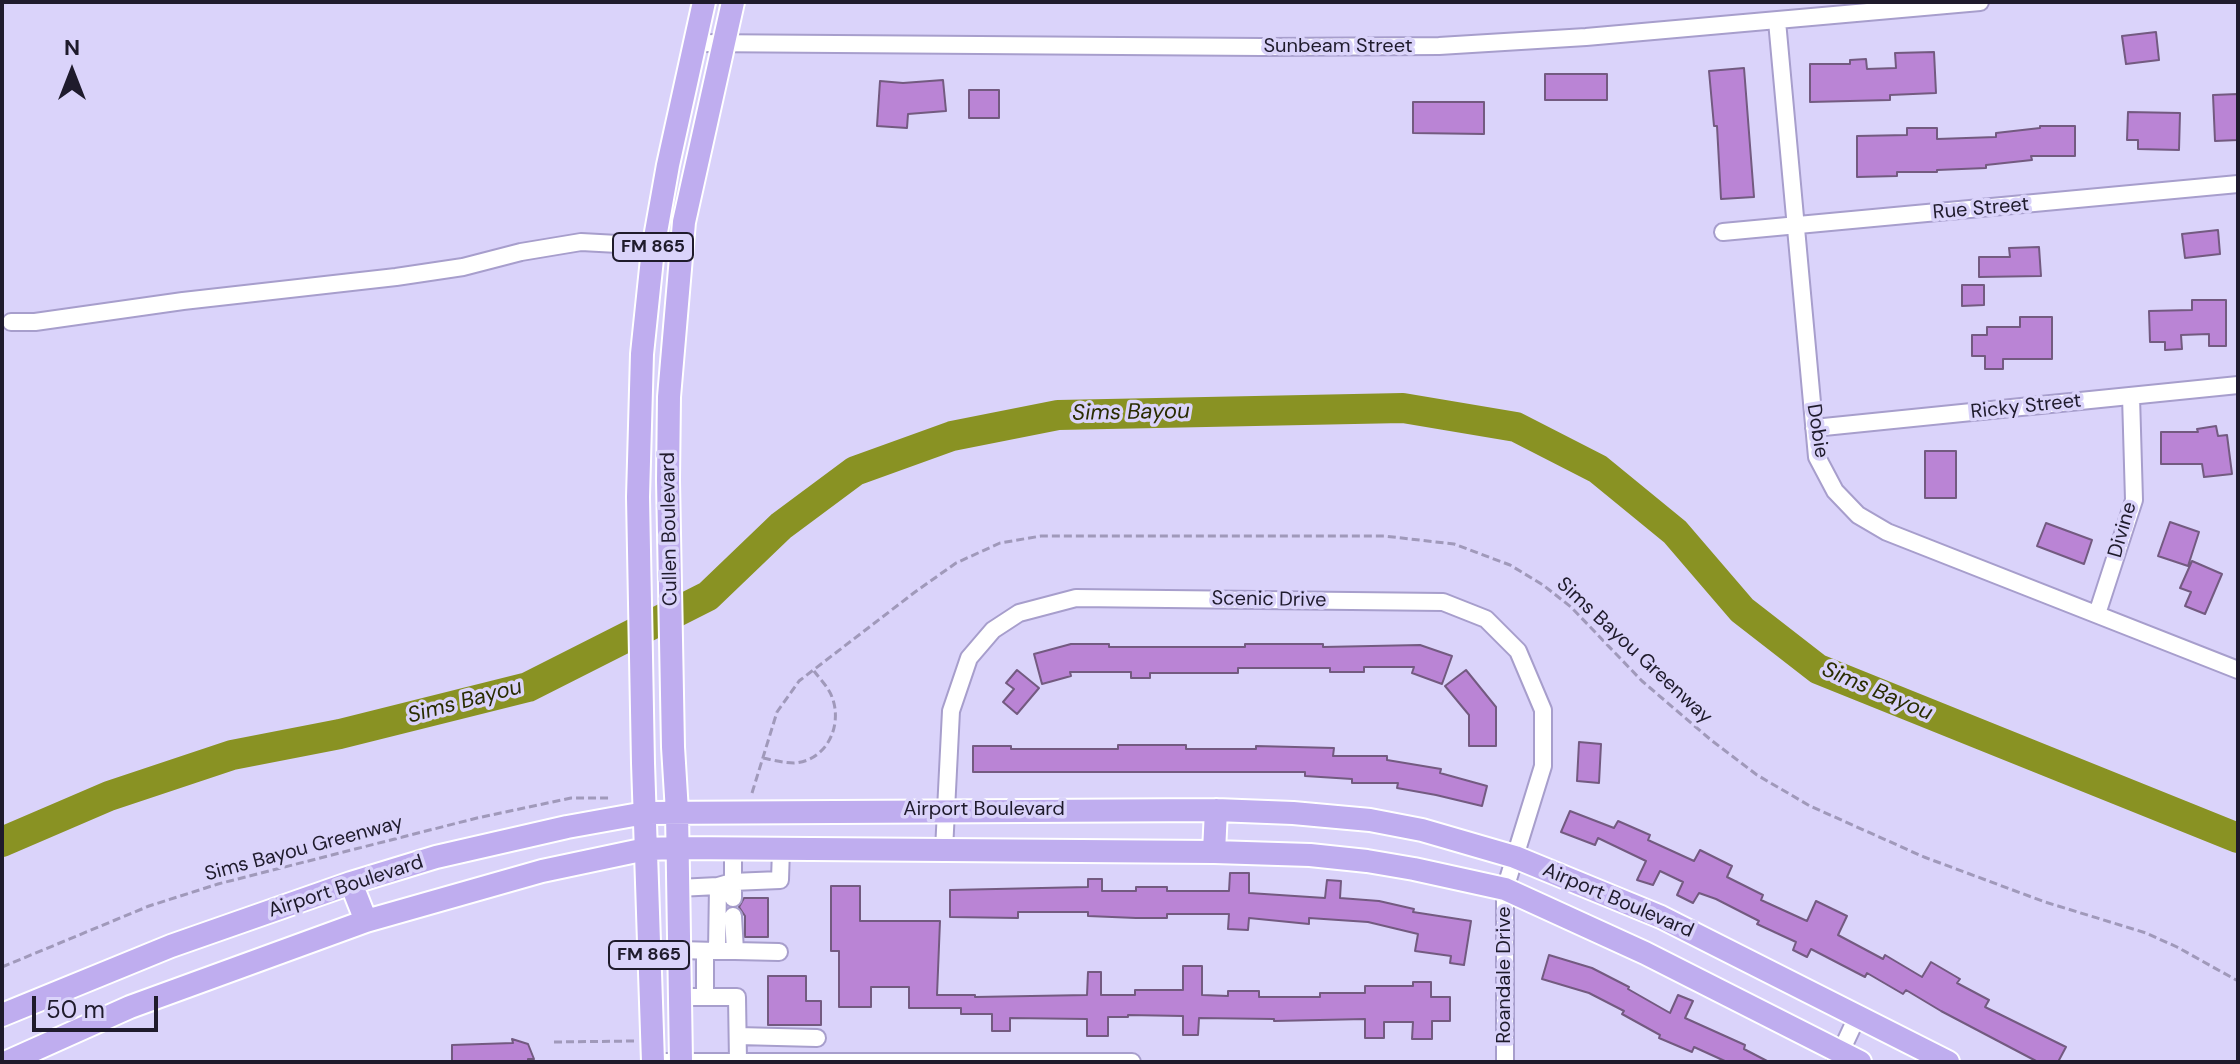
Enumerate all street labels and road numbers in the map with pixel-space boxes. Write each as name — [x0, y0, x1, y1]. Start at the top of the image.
street label: Sunbeam Street — [1263, 35, 1413, 59]
street label: Rue Street — [1932, 193, 2030, 225]
road number: FM 865 — [613, 233, 693, 261]
street label: Ricky Street — [1969, 389, 2083, 425]
street label: Dobie — [1801, 402, 1833, 460]
street label: Cullen Boulevard — [657, 452, 683, 606]
street label: Divine — [2104, 499, 2142, 561]
street label: Sims Bayou Greenway — [1551, 573, 1717, 729]
street label: Scenic Drive — [1211, 587, 1327, 613]
street label: Airport Boulevard — [903, 798, 1065, 822]
street label: Sims Bayou Greenway — [202, 811, 406, 887]
street label: Airport Boulevard — [265, 851, 427, 923]
street label: Airport Boulevard — [1539, 858, 1697, 944]
street label: Roandale Drive — [1493, 906, 1517, 1044]
road number: FM 865 — [609, 941, 689, 969]

